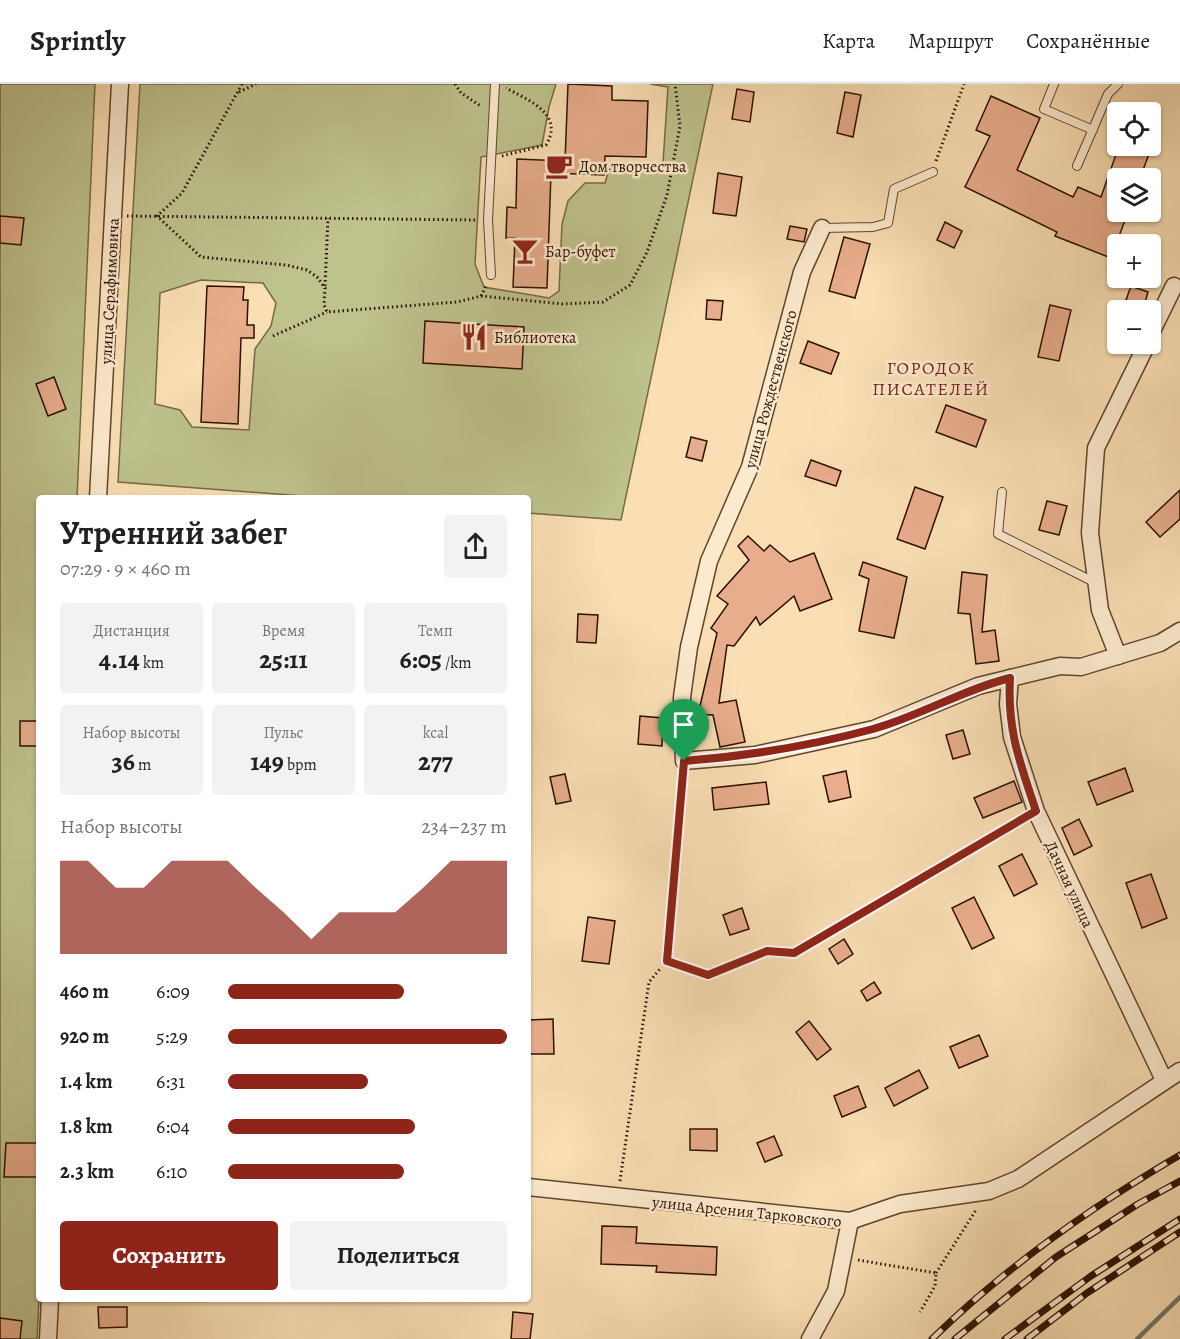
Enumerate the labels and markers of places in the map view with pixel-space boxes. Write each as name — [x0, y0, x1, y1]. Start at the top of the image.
cafe icon: Дом творчества — [544, 151, 574, 181]
place label: Дом творчества — [579, 156, 687, 178]
bar icon: Бар-буфет — [510, 236, 540, 266]
place label: Бар-буфет — [545, 241, 616, 263]
restaurant icon: Библиотека — [459, 322, 489, 352]
place label: Библиотека — [494, 327, 577, 349]
pin — [658, 699, 709, 761]

